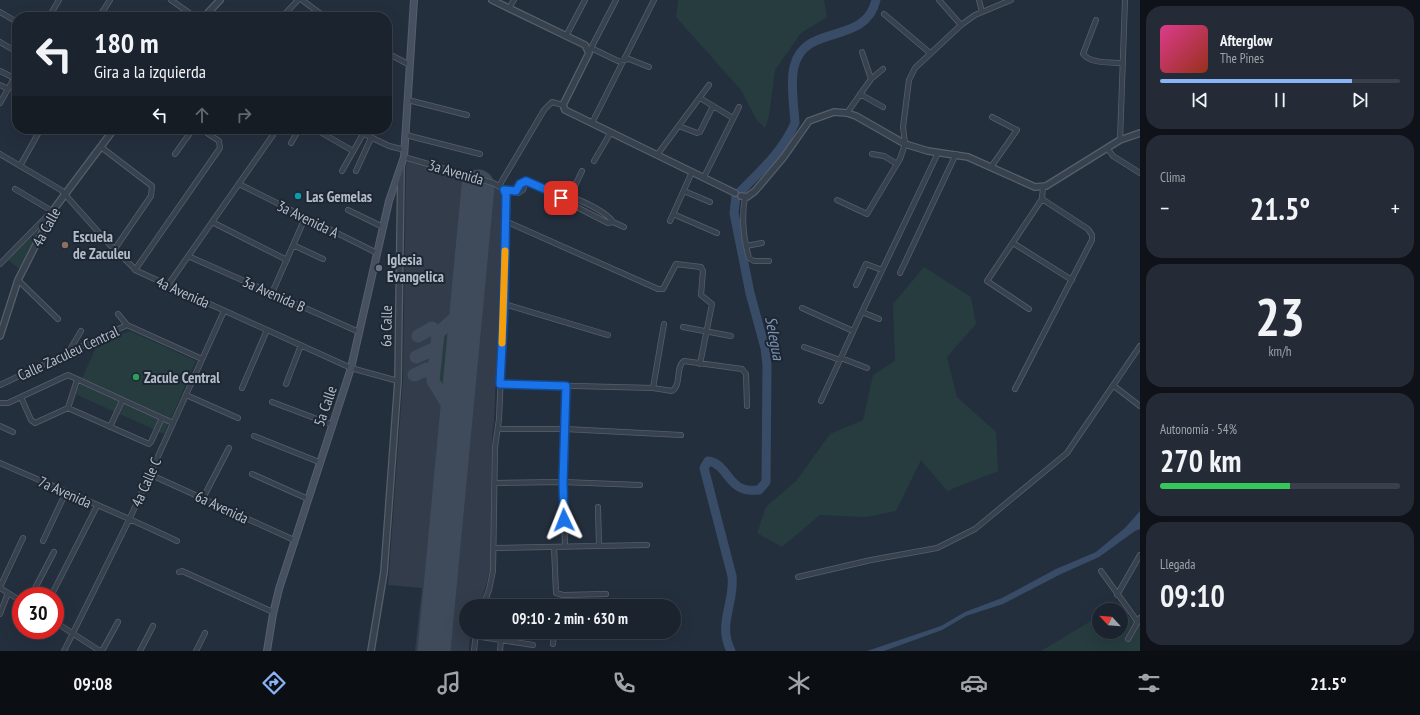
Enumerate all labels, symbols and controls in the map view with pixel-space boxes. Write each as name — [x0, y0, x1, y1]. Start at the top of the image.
text: 180 m — [94, 24, 158, 61]
icon: left — [28, 28, 80, 80]
text: Afterglow — [1220, 31, 1272, 50]
text: The Pines — [1220, 50, 1264, 67]
text: Gira a la izquierda — [94, 60, 206, 83]
icon: previous — [1189, 89, 1211, 111]
icon: pause — [1269, 89, 1291, 111]
icon: next — [1349, 89, 1371, 111]
icon: left — [149, 104, 171, 126]
icon: ahead — [191, 104, 213, 126]
icon: right — [233, 104, 255, 126]
street label: 3a Avenida — [426, 155, 486, 189]
text: Clima — [1160, 169, 1185, 186]
pin — [544, 181, 578, 215]
place label: Las Gemelas — [306, 187, 372, 206]
icon: arrive — [550, 187, 572, 209]
text: 21.5° — [1250, 189, 1310, 228]
marker: Las Gemelas — [293, 191, 303, 201]
text: − — [1160, 194, 1169, 222]
text: + — [1391, 194, 1400, 222]
street label: 3a Avenida A — [274, 196, 343, 242]
street label: 4a Calle — [28, 204, 64, 250]
place label: Escuela de Zaculeu — [73, 227, 131, 263]
marker: Escuela de Zaculeu — [60, 240, 70, 250]
place label: Iglesia Evangelica — [387, 250, 444, 286]
marker: Iglesia Evangelica — [374, 263, 384, 273]
street label: 4a Avenida — [153, 272, 213, 312]
street label: 3a Avenida B — [240, 272, 308, 316]
text: 23 — [1255, 283, 1305, 350]
street label: 6a Calle — [376, 305, 396, 347]
water label: Selegua — [761, 315, 789, 363]
street label: Calle Zaculeu Central — [14, 321, 122, 385]
text: km/h — [1268, 343, 1292, 360]
place label: Zacule Central — [144, 368, 220, 387]
marker: Zacule Central — [131, 372, 141, 382]
street label: 5a Calle — [309, 383, 341, 429]
text: Autonomía · 54% — [1160, 421, 1237, 438]
text: 270 km — [1160, 441, 1241, 480]
street label: 4a Calle C — [127, 454, 165, 510]
street label: 7a Avenida — [35, 472, 95, 512]
street label: 6a Avenida — [192, 486, 252, 528]
position arrow — [543, 499, 585, 541]
text: Llegada — [1160, 556, 1195, 573]
text: 09:10 — [1160, 576, 1225, 615]
speed limit sign: 30 — [12, 587, 64, 639]
north arrow — [1092, 603, 1128, 639]
map controls — [1092, 603, 1128, 639]
text: 09:10 · 2 min · 630 m — [512, 609, 628, 628]
icon: directions — [260, 669, 288, 697]
icon: music — [435, 669, 463, 697]
icon: phone — [610, 669, 638, 697]
icon: climate — [785, 669, 813, 697]
icon: car — [960, 669, 988, 697]
icon: filters — [1135, 669, 1163, 697]
text: 09:08 — [74, 672, 112, 695]
text: 21.5° — [1310, 672, 1346, 695]

